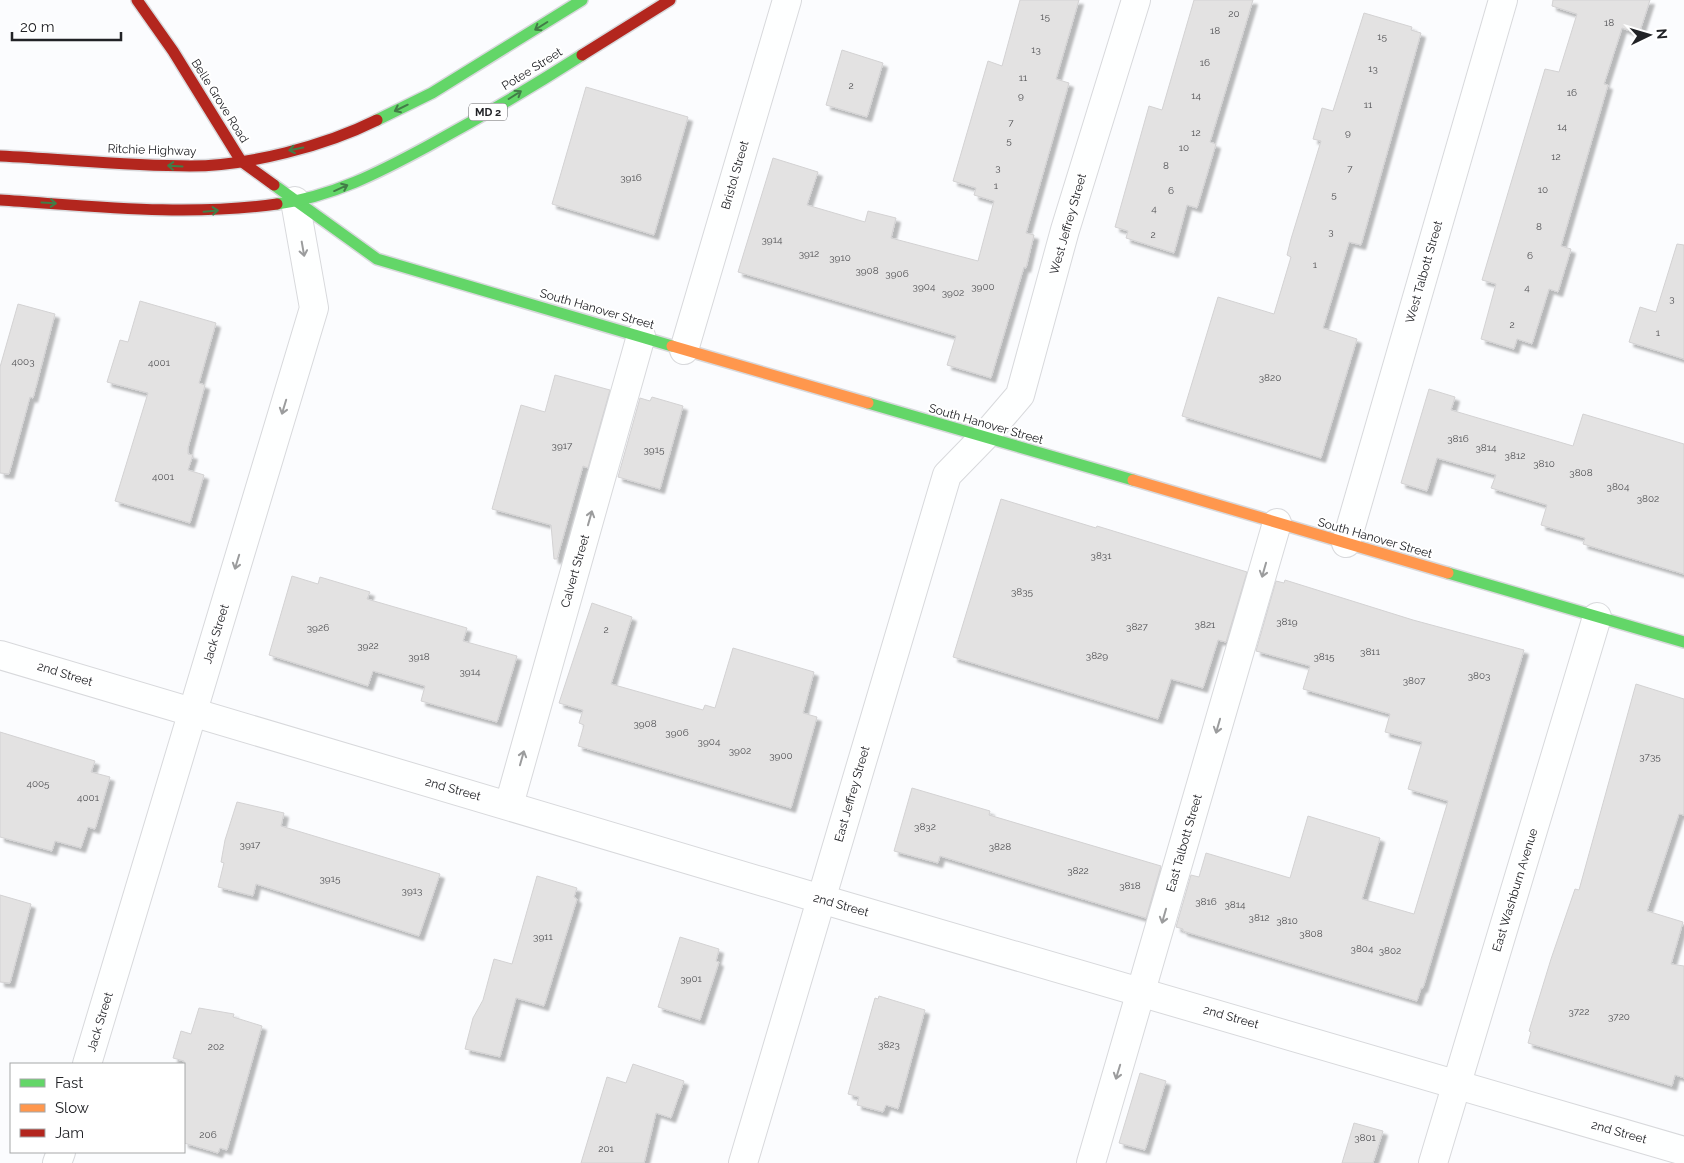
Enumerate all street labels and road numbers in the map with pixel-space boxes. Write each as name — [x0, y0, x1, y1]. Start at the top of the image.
street label: Potee Street — [499, 45, 565, 93]
street label: Belle Grove Road — [189, 56, 251, 146]
road number: MD 2 — [469, 104, 507, 120]
street label: Bristol Street — [718, 139, 752, 211]
street label: Ritchie Highway — [107, 141, 197, 159]
street label: West Jeffrey Street — [1047, 172, 1089, 276]
street label: West Talbott Street — [1403, 219, 1445, 325]
street label: South Hanover Street — [538, 286, 656, 332]
street label: South Hanover Street — [927, 401, 1045, 447]
street label: South Hanover Street — [1316, 515, 1434, 561]
street label: Calvert Street — [558, 533, 592, 609]
street label: Jack Street — [200, 603, 232, 665]
street label: 2nd Street — [36, 659, 94, 689]
street label: East Jeffrey Street — [832, 744, 872, 844]
street label: 2nd Street — [424, 774, 482, 804]
street label: East Talbott Street — [1163, 793, 1205, 893]
street label: East Washburn Avenue — [1490, 827, 1540, 953]
street label: 2nd Street — [812, 890, 870, 920]
street label: Jack Street — [84, 991, 116, 1053]
street label: 2nd Street — [1202, 1002, 1260, 1032]
street label: 2nd Street — [1590, 1117, 1648, 1147]

